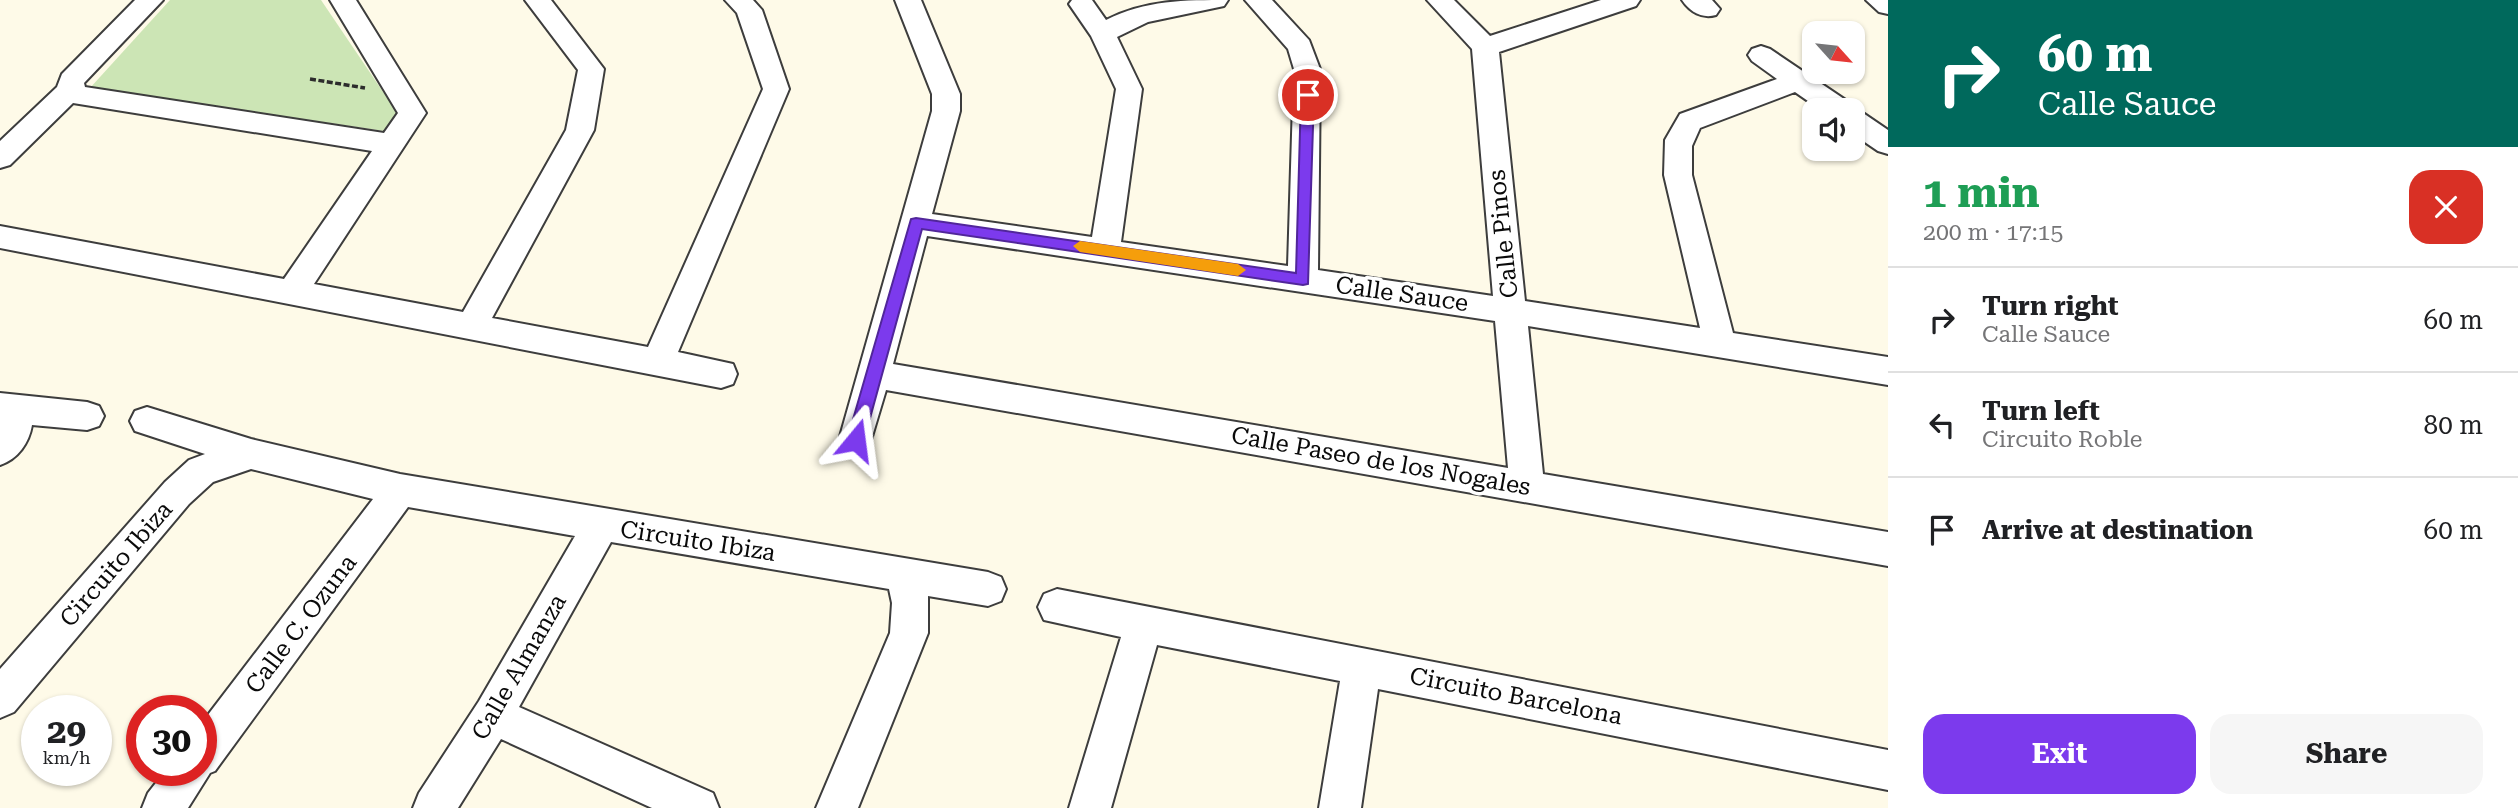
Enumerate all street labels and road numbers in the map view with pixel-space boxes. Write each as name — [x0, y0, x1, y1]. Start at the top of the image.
street label: Calle Pinos — [1482, 168, 1524, 300]
street label: Calle Sauce — [1334, 271, 1470, 317]
street label: Calle Paseo de los Nogales — [1229, 421, 1533, 501]
street label: Circuito Ibiza — [54, 496, 178, 632]
street label: Circuito Ibiza — [618, 515, 778, 567]
street label: Calle C. Ozuna — [240, 549, 362, 699]
street label: Calle Almanza — [466, 589, 572, 745]
street label: Circuito Barcelona — [1407, 662, 1625, 730]

